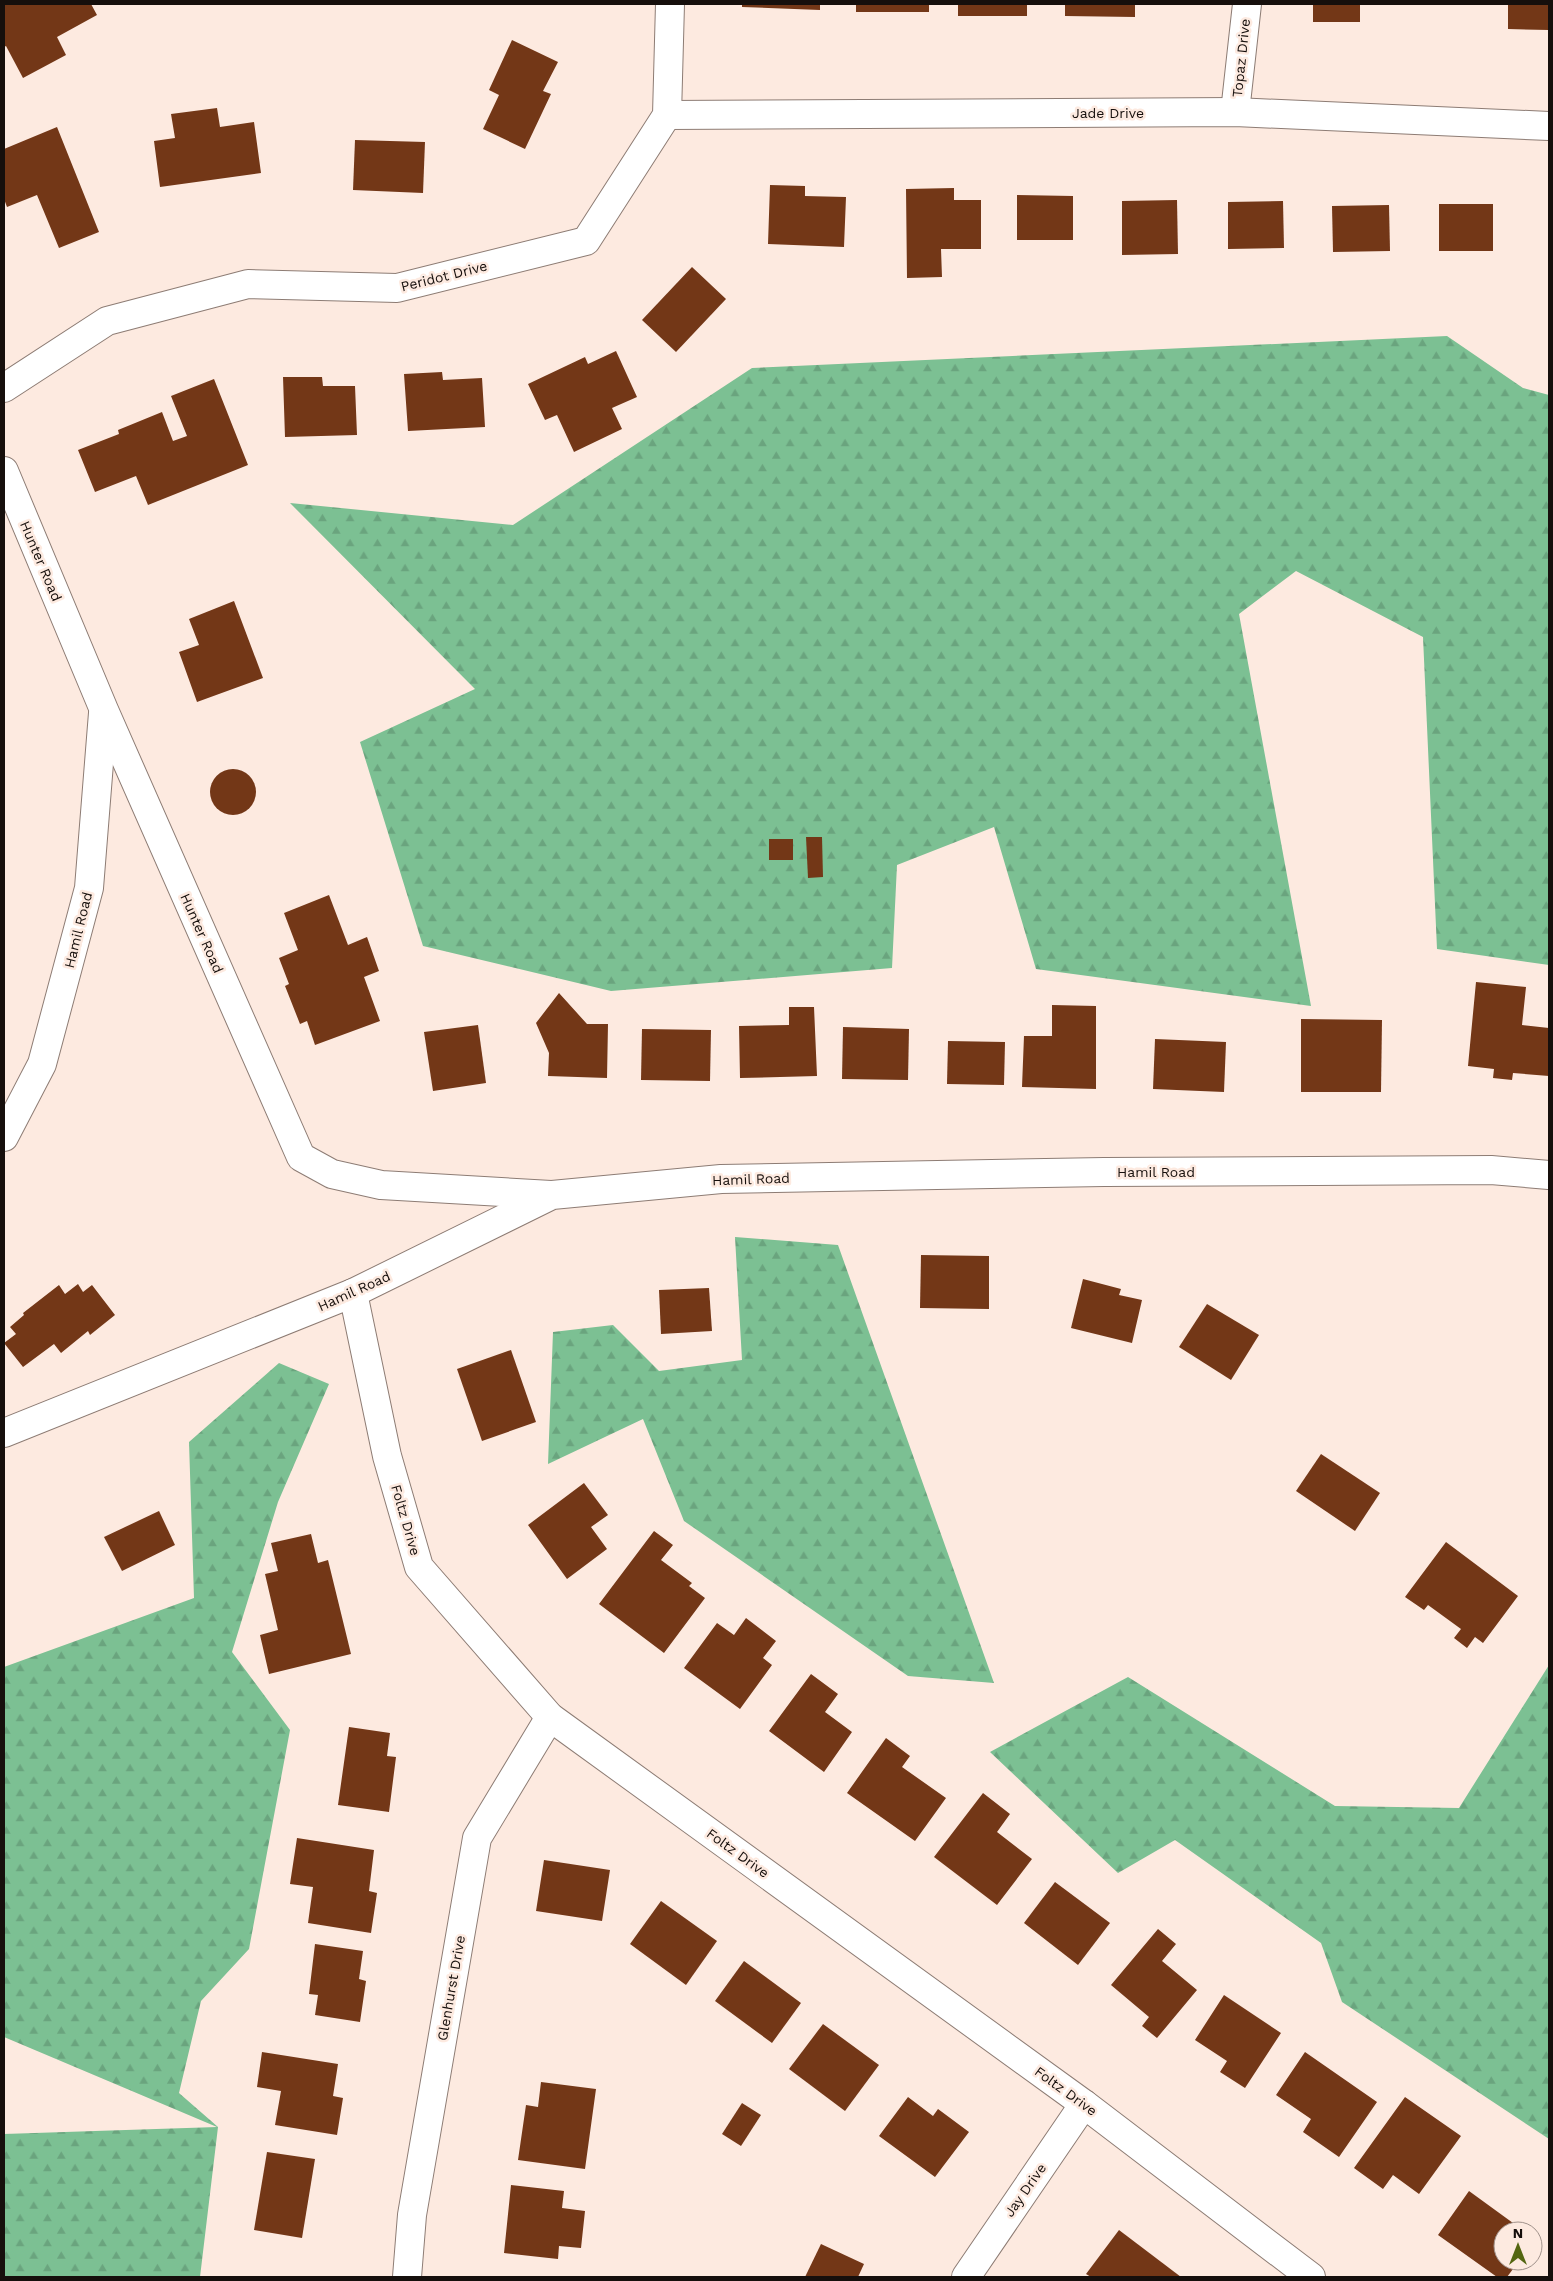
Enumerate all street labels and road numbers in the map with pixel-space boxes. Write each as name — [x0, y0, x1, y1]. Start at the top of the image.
street label: Topaz Drive — [1229, 18, 1253, 98]
street label: Jade Drive — [1072, 105, 1144, 121]
street label: Peridot Drive — [399, 258, 489, 294]
street label: Hunter Road — [17, 518, 65, 604]
street label: Hamil Road — [61, 890, 95, 970]
street label: Hunter Road — [177, 891, 227, 975]
street label: Hamil Road — [1117, 1164, 1195, 1180]
street label: Hamil Road — [712, 1170, 790, 1188]
street label: Hamil Road — [315, 1268, 393, 1314]
street label: Foltz Drive — [388, 1483, 424, 1557]
street label: Foltz Drive — [704, 1825, 772, 1881]
street label: Glenhurst Drive — [434, 1934, 468, 2042]
street label: Foltz Drive — [1032, 2063, 1100, 2119]
street label: Jay Drive — [1001, 2160, 1049, 2220]

